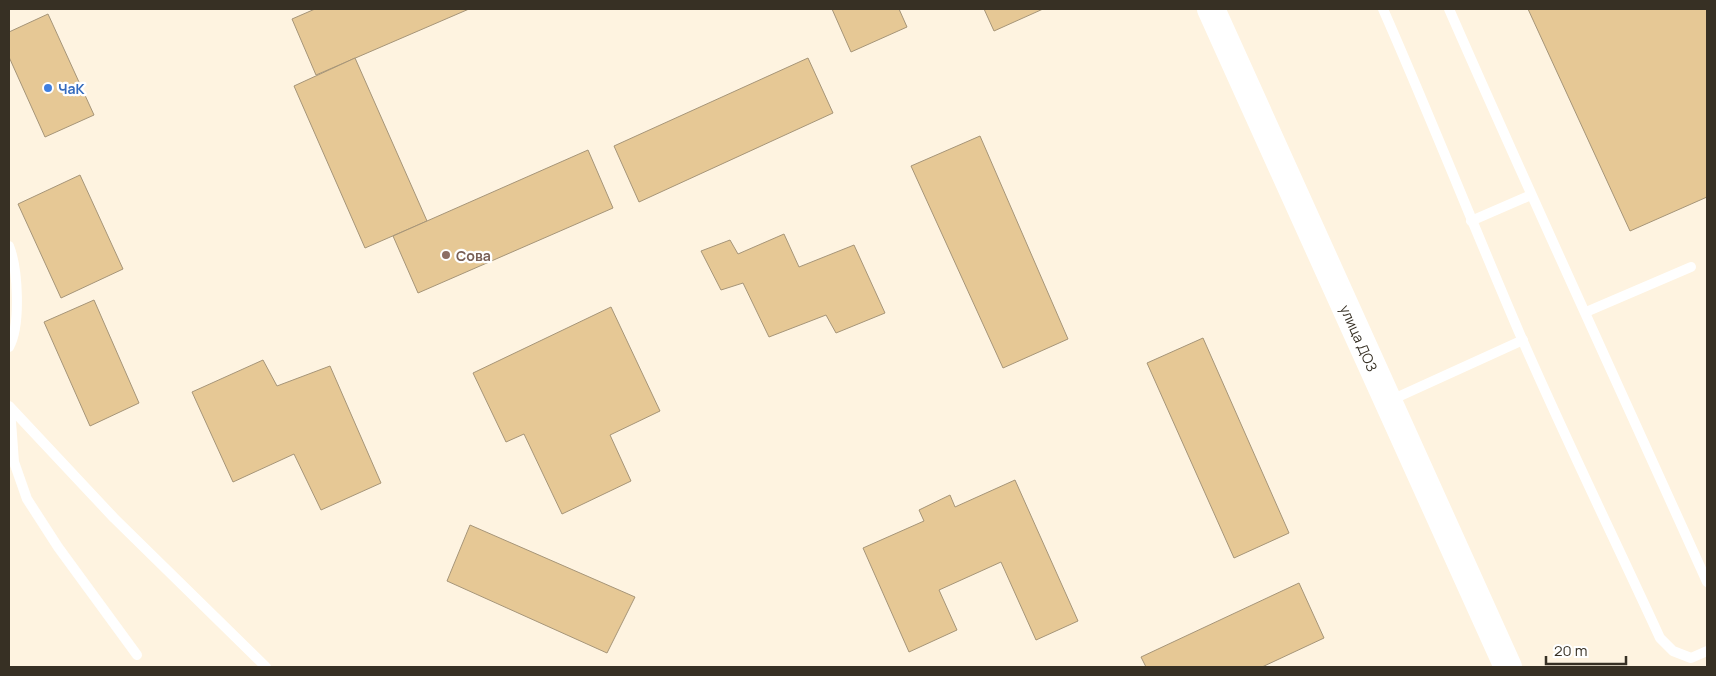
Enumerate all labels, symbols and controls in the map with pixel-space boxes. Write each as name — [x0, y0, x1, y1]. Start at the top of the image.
place label: ЧаК — [58, 79, 86, 98]
marker: ЧаК — [42, 82, 54, 94]
place label: Сова — [456, 246, 491, 265]
marker: Сова — [440, 249, 452, 261]
street label: улица ДОЗ — [1336, 302, 1382, 374]
scale bar — [1546, 634, 1626, 666]
text: 20 m — [1554, 640, 1587, 661]

